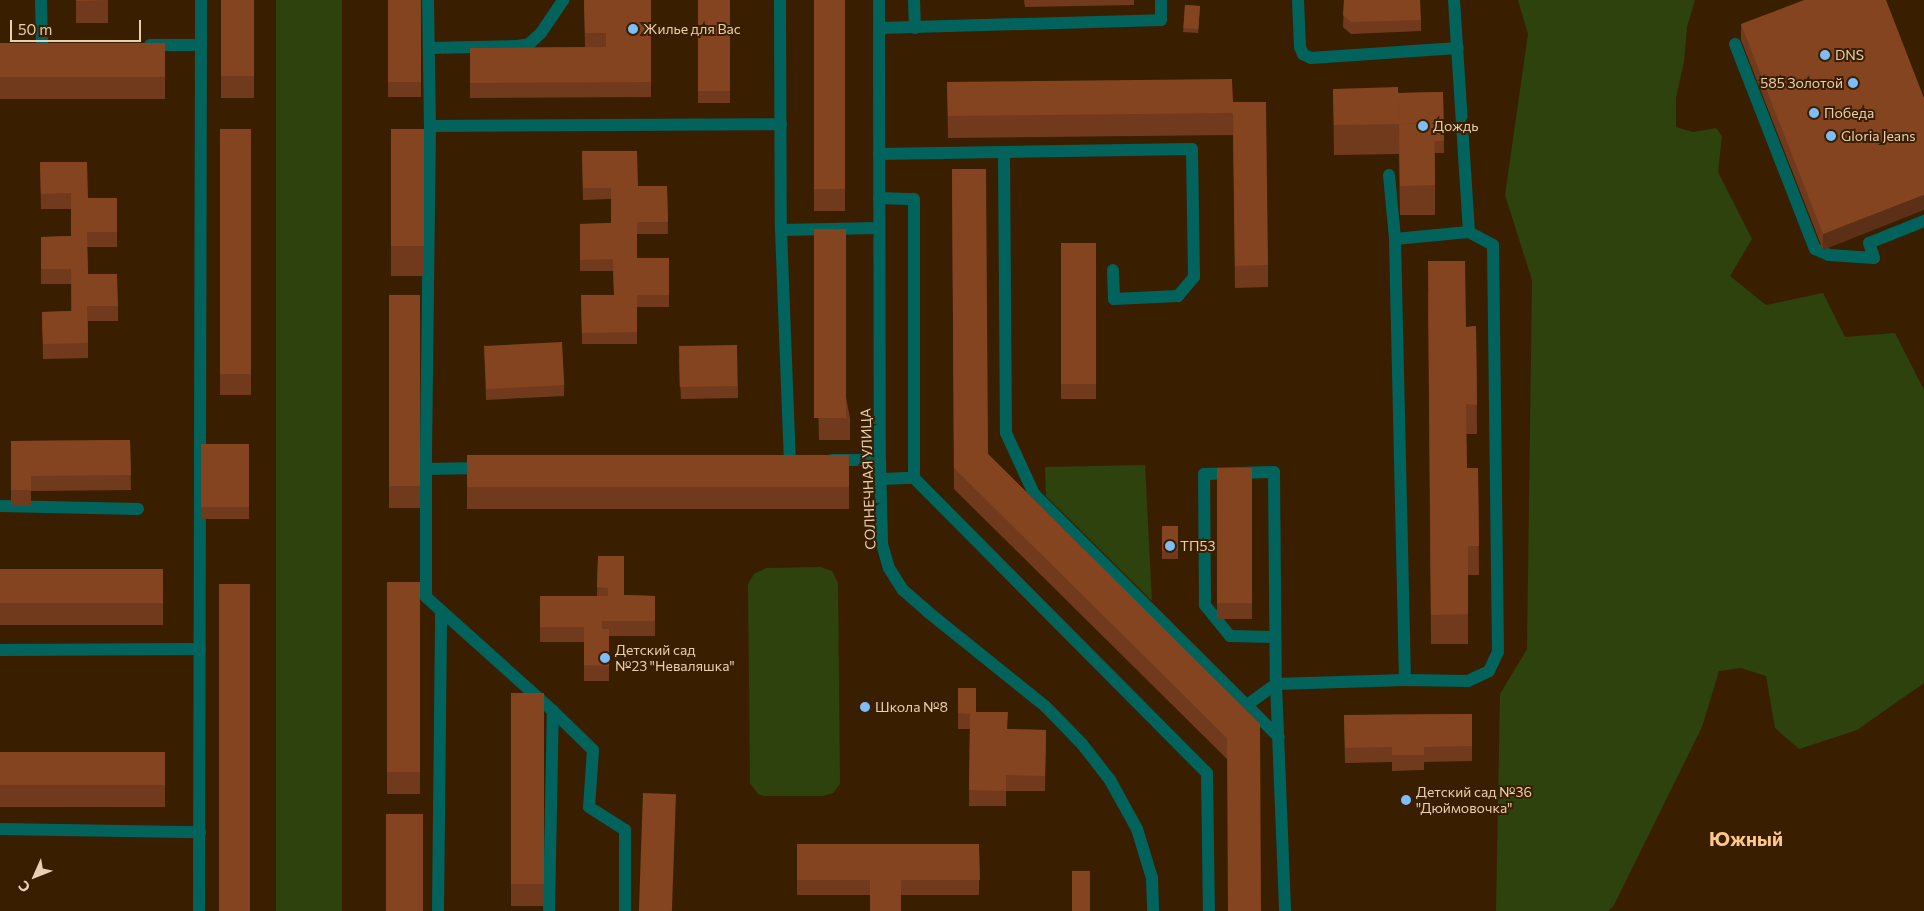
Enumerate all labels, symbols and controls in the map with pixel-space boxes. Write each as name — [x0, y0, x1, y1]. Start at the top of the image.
scale bar — [12, 10, 144, 42]
text: 50 m — [18, 20, 52, 38]
place label: Жилье для Вас — [643, 21, 741, 37]
marker: Жилье для Вас — [627, 23, 639, 35]
place label: DNS — [1835, 47, 1864, 63]
marker: DNS — [1819, 49, 1831, 61]
place label: 585 Золотой — [1760, 75, 1843, 91]
marker: 585 Золотой — [1847, 77, 1859, 89]
place label: Победа — [1824, 105, 1874, 121]
marker: Победа — [1808, 107, 1820, 119]
place label: Дождь — [1433, 118, 1479, 134]
marker: Дождь — [1417, 120, 1429, 132]
place label: Gloria Jeans — [1841, 128, 1916, 144]
marker: Gloria Jeans — [1825, 130, 1837, 142]
street label: СОЛНЕЧНАЯ УЛИЦА — [857, 408, 879, 550]
place label: ТП53 — [1180, 538, 1215, 554]
marker: ТП53 — [1164, 540, 1176, 552]
place label: Детский сад №23 "Неваляшка" — [615, 642, 735, 674]
marker: Детский сад №23 "Неваляшка" — [599, 652, 611, 664]
place label: Школа №8 — [875, 699, 948, 715]
marker: Школа №8 — [859, 701, 871, 713]
place label: Детский сад №36 "Дюймовочка" — [1416, 784, 1532, 816]
marker: Детский сад №36 "Дюймовочка" — [1400, 794, 1412, 806]
district label: Южный — [1709, 828, 1783, 850]
north arrow — [10, 851, 60, 901]
text: С — [14, 877, 33, 896]

